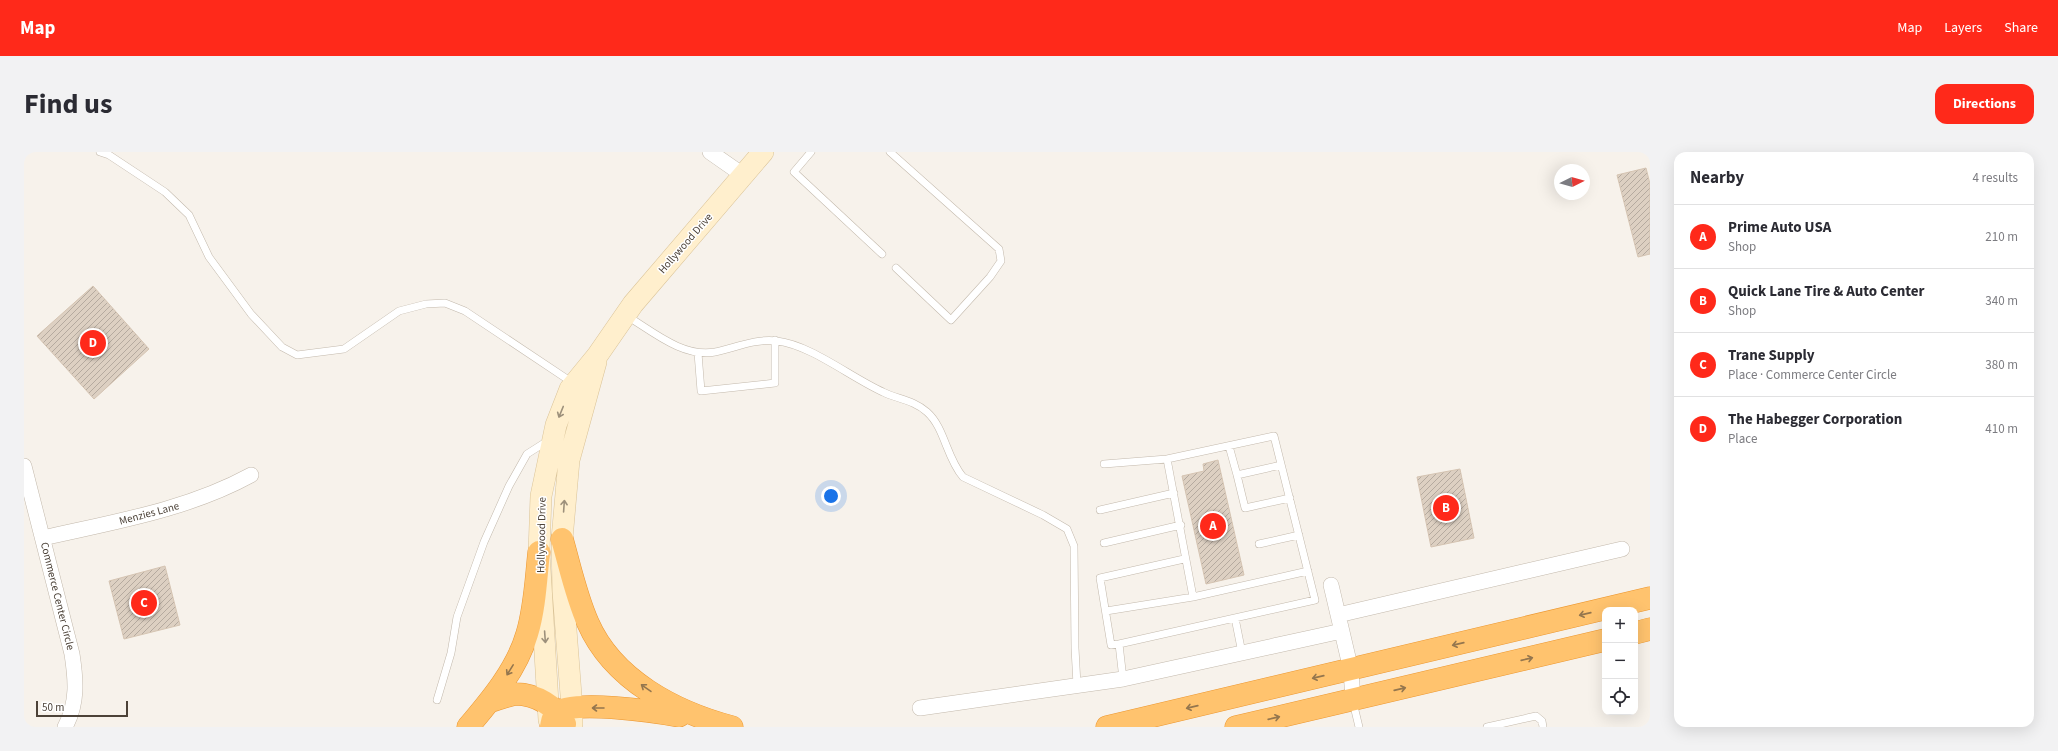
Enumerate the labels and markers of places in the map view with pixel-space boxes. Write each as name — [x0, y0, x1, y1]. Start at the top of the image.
pin: D — [80, 328, 106, 358]
pin: B — [1433, 493, 1459, 523]
pin: A — [1200, 511, 1226, 541]
pin: C — [131, 588, 157, 618]

